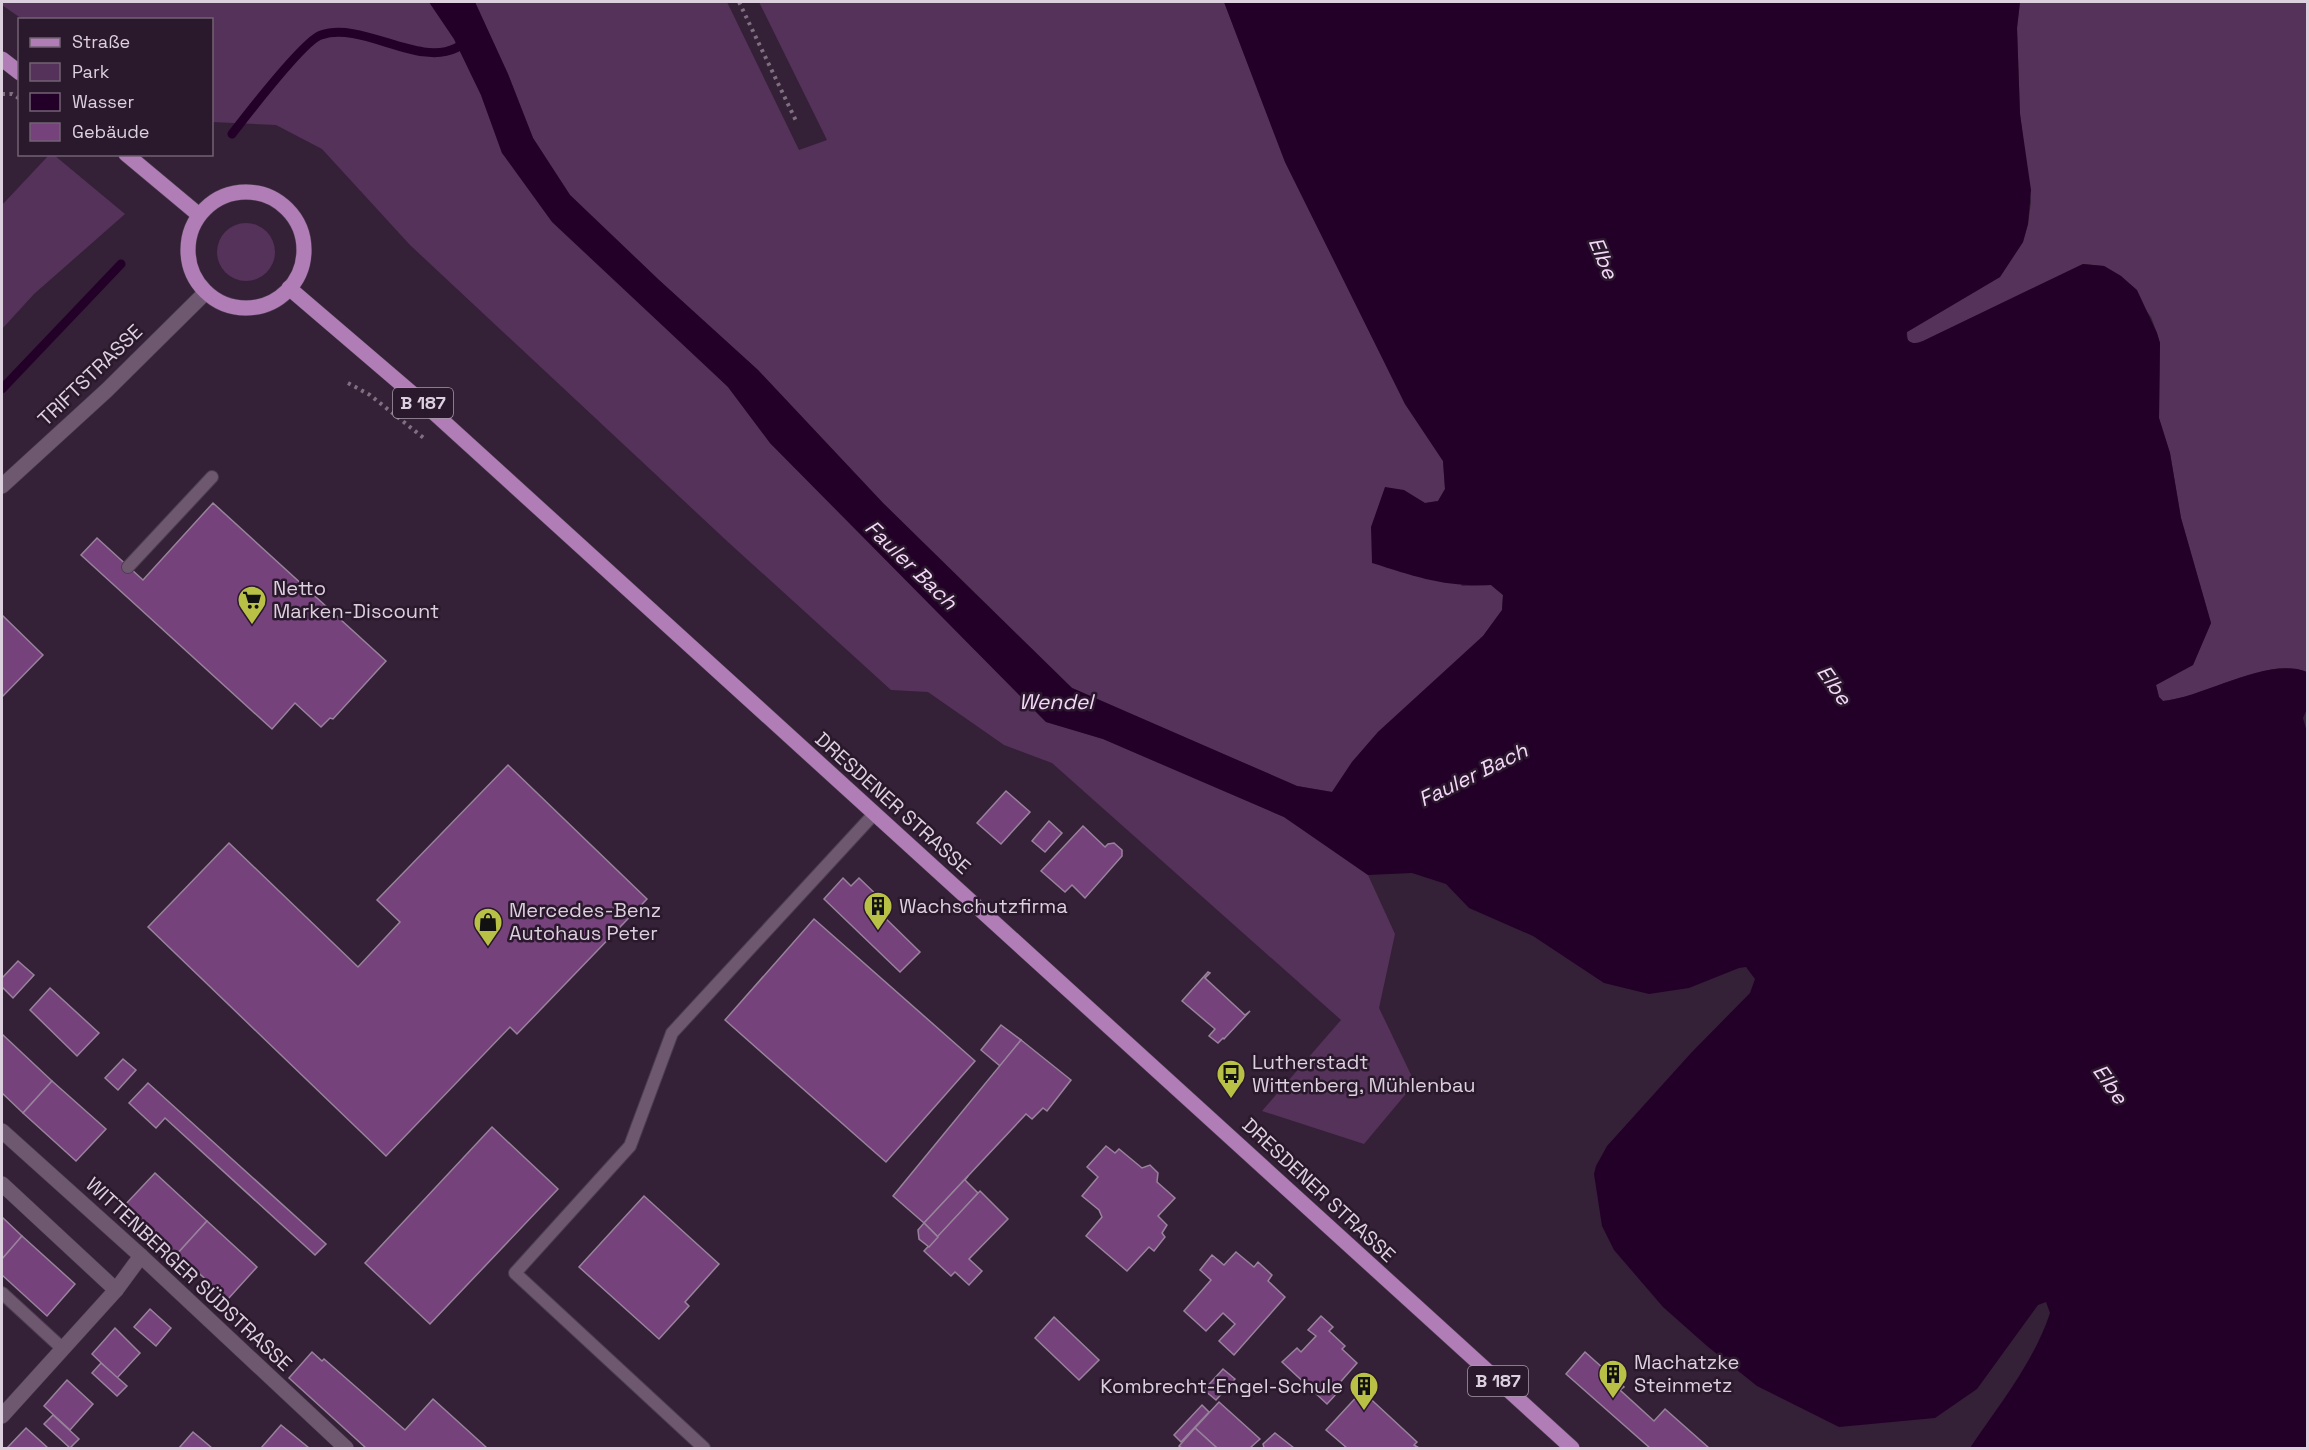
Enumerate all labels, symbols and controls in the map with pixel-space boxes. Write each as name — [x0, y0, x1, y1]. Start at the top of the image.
legend — [18, 18, 213, 156]
text: Straße — [72, 30, 130, 53]
text: Park — [72, 60, 110, 83]
text: Wasser — [72, 90, 134, 113]
text: Gebäude — [72, 120, 150, 143]
water label: Elbe — [1583, 233, 1625, 284]
street label: TRIFTSTRASSE — [32, 318, 148, 432]
road number: B 187 — [393, 388, 453, 418]
water label: Fauler Bach — [860, 514, 964, 616]
place label: Netto Marken-Discount — [273, 575, 439, 624]
supermarket icon: Netto Marken-Discount — [236, 584, 268, 626]
water label: Elbe — [1811, 659, 1859, 711]
water label: Wendel — [1019, 688, 1096, 715]
street label: DRESDENER STRASSE — [810, 726, 976, 880]
water label: Fauler Bach — [1414, 736, 1533, 813]
building icon: Wachschutzfirma — [862, 890, 894, 932]
place label: Wachschutzfirma — [899, 893, 1068, 919]
place label: Mercedes-Benz Autohaus Peter — [509, 897, 661, 946]
shop icon: Mercedes-Benz Autohaus Peter — [472, 906, 504, 948]
place label: Lutherstadt Wittenberg, Mühlenbau — [1252, 1049, 1476, 1098]
bus stop icon: Lutherstadt Wittenberg, Mühlenbau — [1215, 1058, 1247, 1100]
water label: Elbe — [2087, 1058, 2135, 1110]
street label: DRESDENER STRASSE — [1237, 1112, 1401, 1268]
street label: WITTENBERGER SÜDSTRASSE — [80, 1171, 298, 1377]
place label: Machatzke Steinmetz — [1634, 1349, 1739, 1398]
building icon: Machatzke Steinmetz — [1597, 1358, 1629, 1400]
road number: B 187 — [1468, 1366, 1528, 1396]
building icon: Kombrecht-Engel-Schule — [1348, 1370, 1380, 1412]
place label: Kombrecht-Engel-Schule — [1100, 1373, 1343, 1399]

